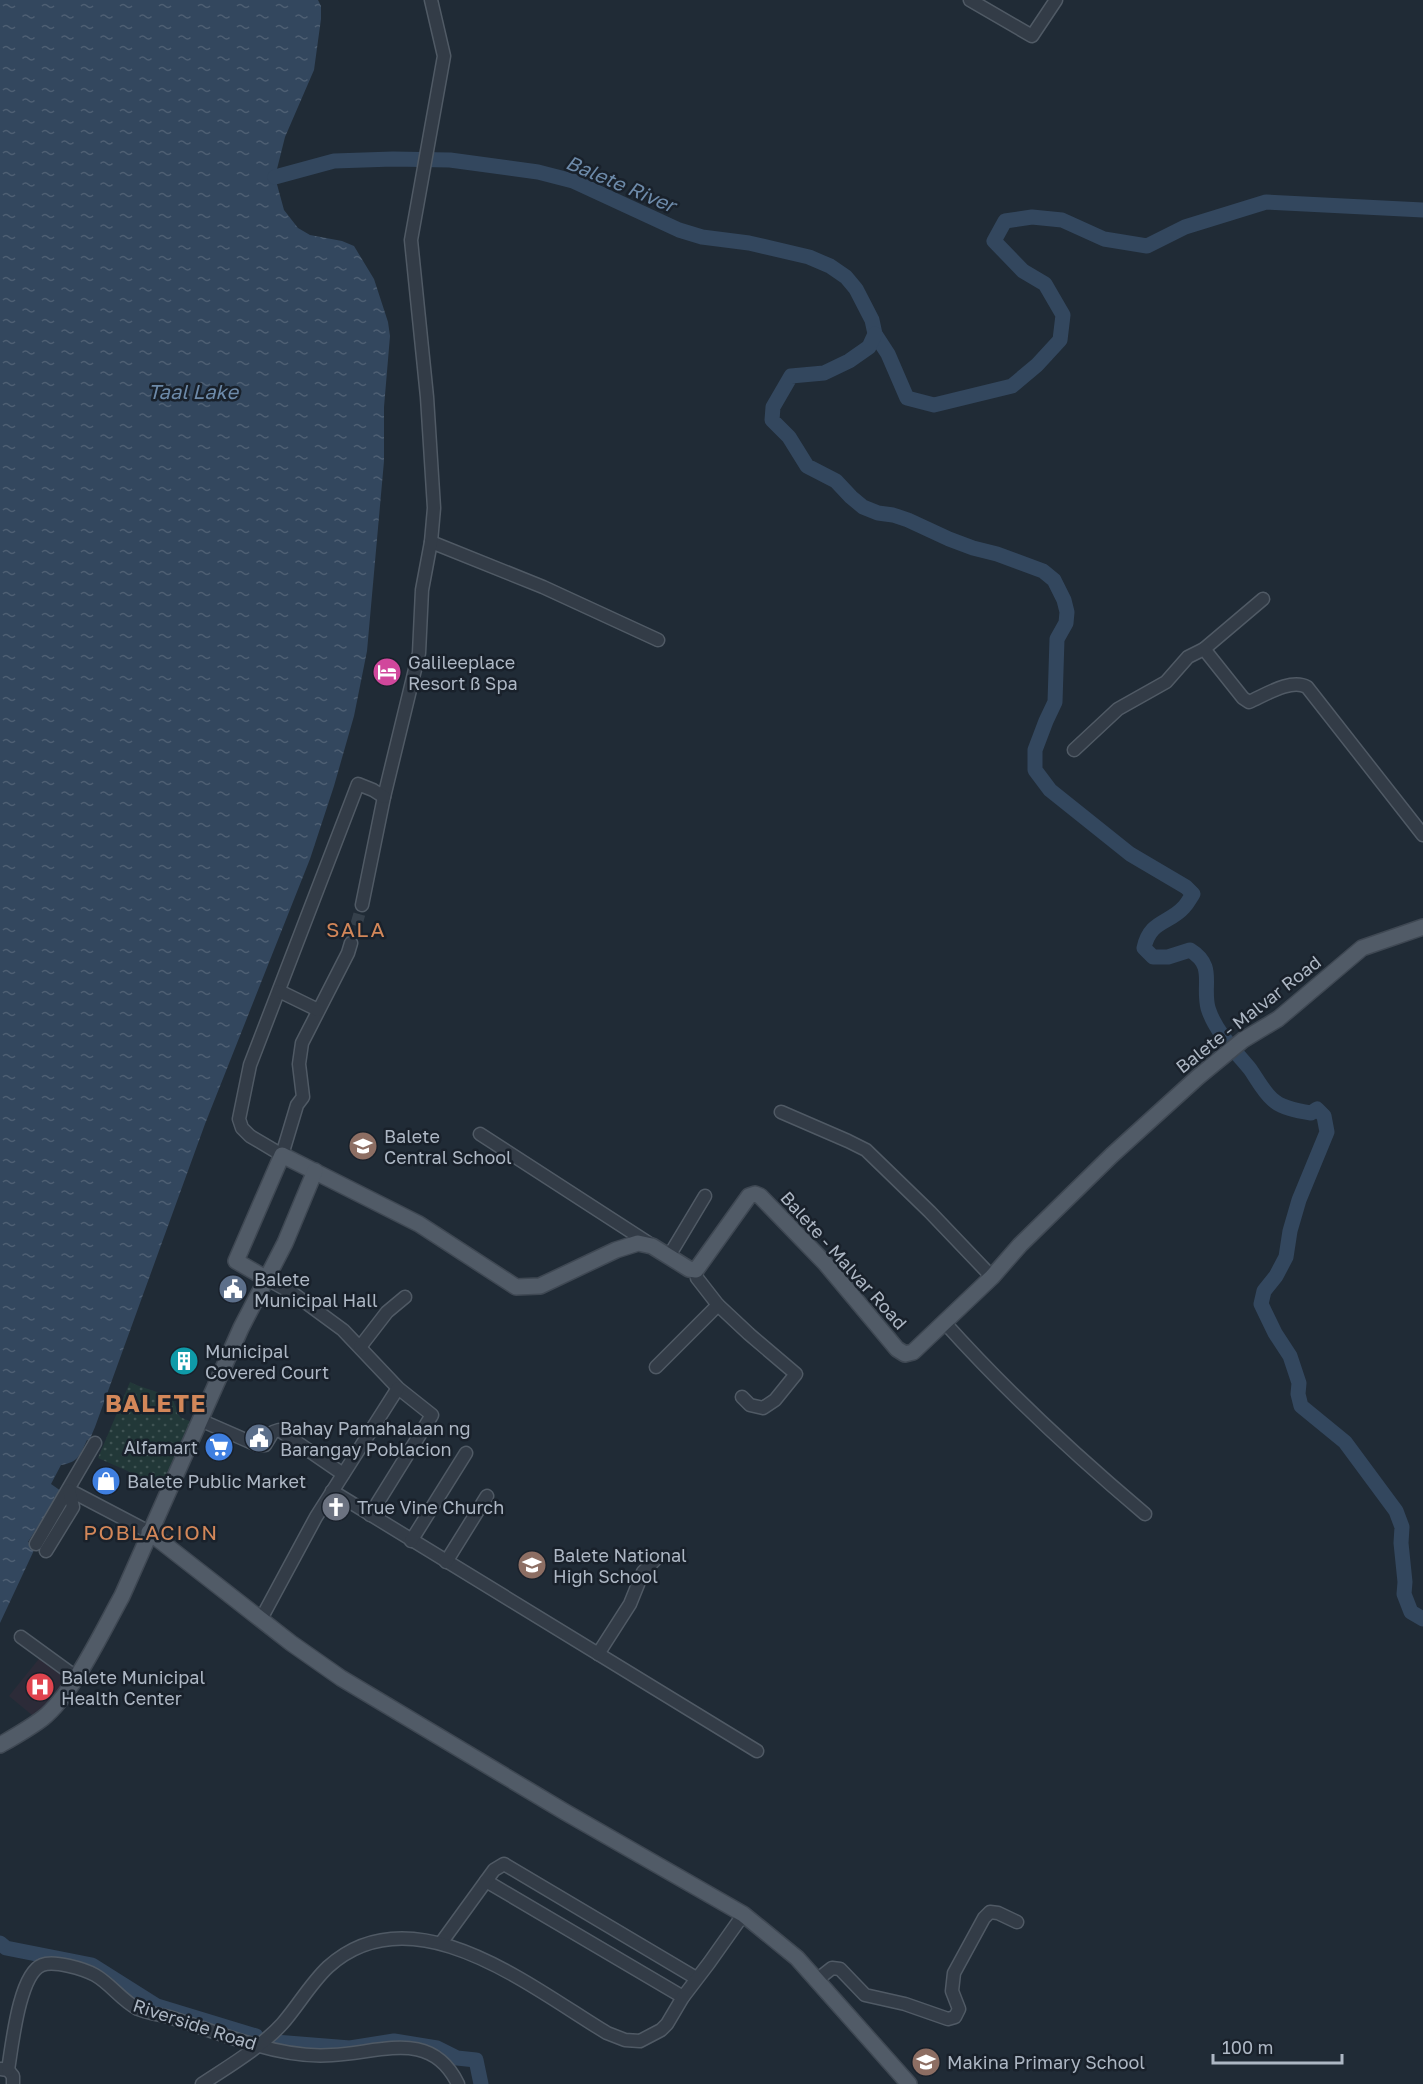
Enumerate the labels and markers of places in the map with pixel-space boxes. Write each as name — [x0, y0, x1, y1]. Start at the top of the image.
place label: Galileeplace Resort ß Spa — [408, 651, 518, 694]
hotel icon: Galileeplace Resort ß Spa — [371, 656, 403, 688]
place label: Balete Central School — [384, 1125, 512, 1168]
school or university icon: Balete Central School — [347, 1130, 379, 1162]
place label: Balete Municipal Hall — [254, 1268, 378, 1311]
public building icon: Balete Municipal Hall — [217, 1273, 249, 1305]
place label: Municipal Covered Court — [205, 1340, 329, 1383]
building icon: Municipal Covered Court — [168, 1345, 200, 1377]
place label: Bahay Pamahalaan ng Barangay Poblacion — [280, 1417, 471, 1460]
public building icon: Bahay Pamahalaan ng Barangay Poblacion — [243, 1422, 275, 1454]
supermarket icon: Alfamart — [203, 1431, 235, 1463]
place label: Alfamart — [124, 1436, 198, 1458]
shop icon: Balete Public Market — [90, 1465, 122, 1497]
place label: Balete Public Market — [127, 1470, 306, 1492]
church icon: True Vine Church — [320, 1491, 352, 1523]
place label: True Vine Church — [357, 1496, 504, 1518]
place label: Balete National High School — [553, 1544, 687, 1587]
school or university icon: Balete National High School — [516, 1549, 548, 1581]
place label: Balete Municipal Health Center — [61, 1666, 206, 1709]
hospital icon: Balete Municipal Health Center — [24, 1671, 56, 1703]
school or university icon: Makina Primary School — [910, 2046, 942, 2078]
place label: Makina Primary School — [947, 2051, 1145, 2073]

